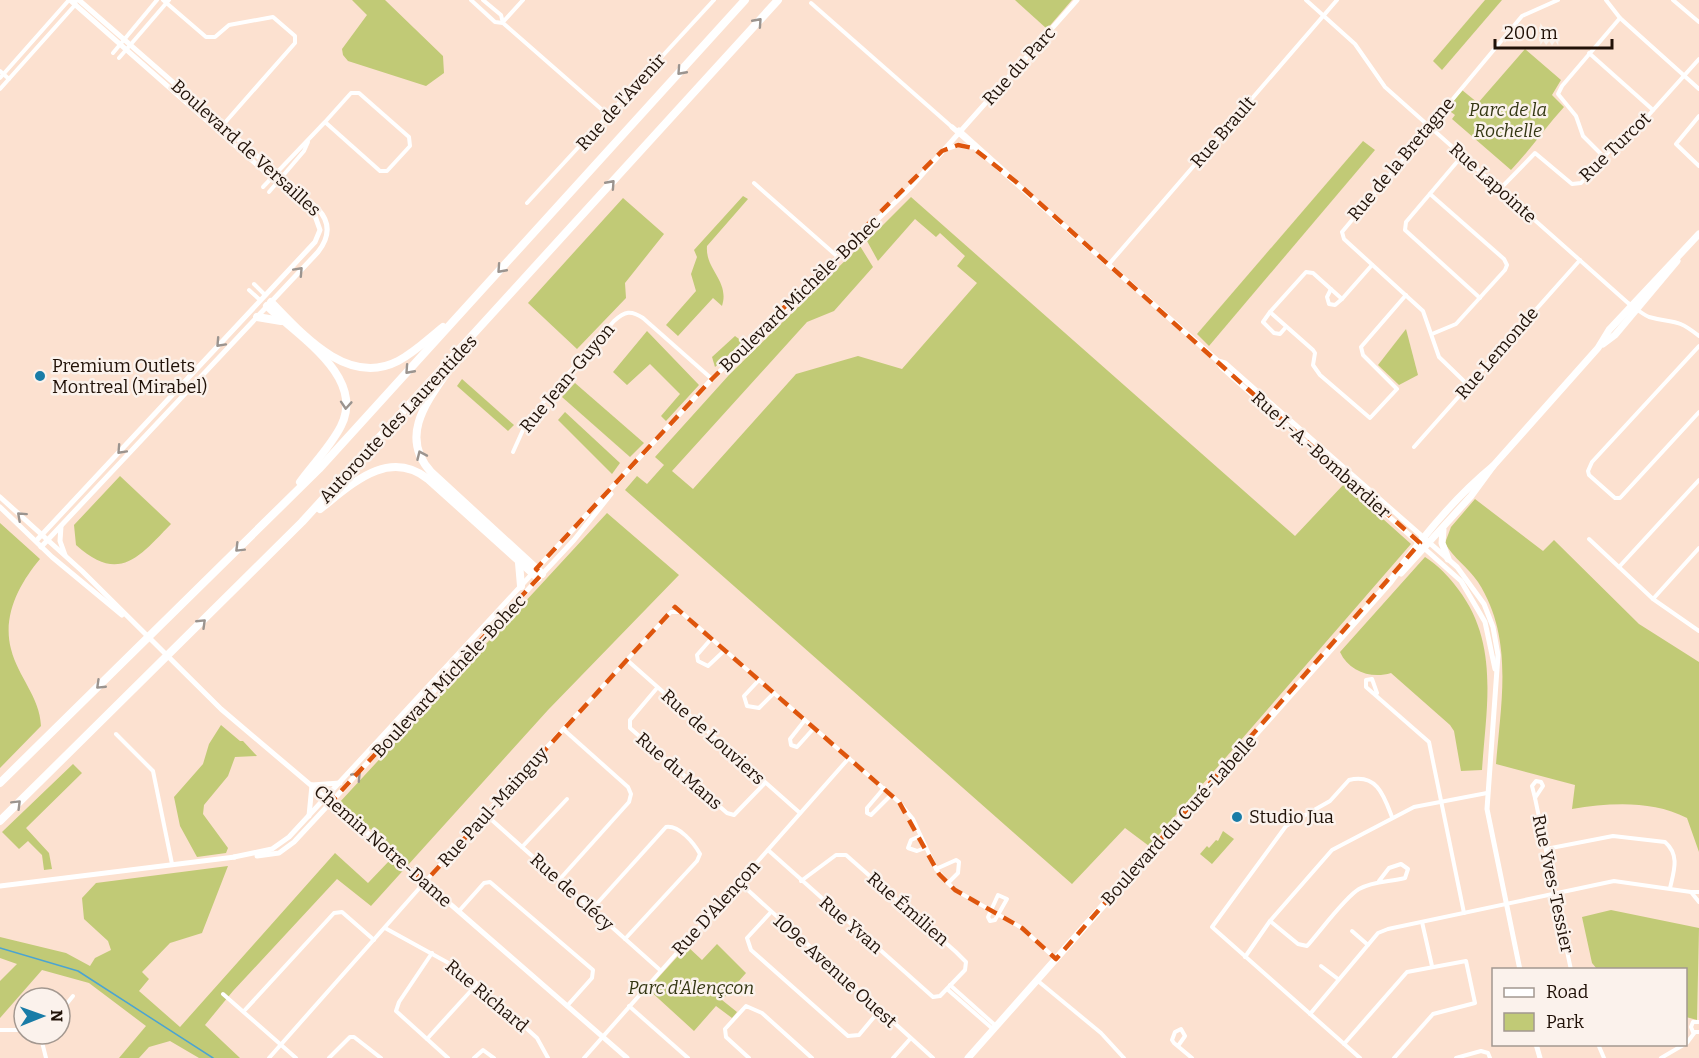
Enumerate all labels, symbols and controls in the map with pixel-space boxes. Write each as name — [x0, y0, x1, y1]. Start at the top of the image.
scale bar — [1495, 12, 1612, 50]
one-way arrow — [751, 18, 762, 29]
street label: Rue du Parc — [978, 22, 1060, 110]
text: 200 m — [1504, 22, 1558, 44]
street label: Rue de l'Avenir — [572, 49, 670, 155]
one-way arrow — [677, 64, 688, 75]
street label: Boulevard de Versailles — [167, 75, 325, 221]
street label: Rue Brault — [1186, 91, 1260, 172]
street label: Rue de la Bretagne — [1343, 93, 1459, 225]
park label: Parc de la Rochelle — [1469, 99, 1547, 142]
street label: Rue Turcot — [1575, 107, 1656, 186]
street label: Rue Lapointe — [1445, 138, 1541, 228]
one-way arrow — [604, 181, 615, 191]
street label: Boulevard Michèle-Bohec — [715, 211, 885, 377]
one-way arrow — [497, 262, 508, 273]
one-way arrow — [292, 268, 303, 279]
street label: Rue Lemonde — [1451, 302, 1543, 404]
street label: Rue Jean-Guyon — [515, 318, 620, 437]
street label: Autoroute des Laurentides — [314, 330, 482, 508]
one-way arrow — [216, 336, 227, 347]
place label: Premium Outlets Montreal (Mirabel) — [52, 355, 207, 398]
one-way arrow — [405, 364, 416, 374]
marker: Premium Outlets Montreal (Mirabel) — [33, 369, 47, 383]
street label: Rue J.-A.-Bombardier — [1247, 387, 1395, 523]
one-way arrow — [340, 401, 353, 410]
one-way arrow — [117, 443, 128, 454]
one-way arrow — [416, 450, 428, 461]
one-way arrow — [17, 512, 28, 523]
one-way arrow — [235, 541, 246, 552]
street label: Boulevard Michèle-Bohec — [368, 590, 530, 762]
one-way arrow — [194, 619, 205, 630]
one-way arrow — [96, 677, 107, 688]
street label: Rue de Louviers — [657, 685, 769, 789]
street label: Rue du Mans — [631, 728, 727, 814]
street label: Boulevard du Curé-Labelle — [1097, 730, 1261, 910]
street label: Rue Paul-Mainguy — [433, 742, 553, 871]
one-way arrow — [350, 772, 361, 782]
street label: Chemin Notre-Dame — [310, 780, 456, 912]
one-way arrow — [10, 800, 21, 810]
place label: Studio Jua — [1249, 806, 1334, 828]
marker: Studio Jua — [1230, 810, 1244, 824]
street label: Rue Yves-Tessier — [1528, 813, 1578, 955]
street label: Rue de Clécy — [526, 849, 619, 936]
street label: Rue D'Alençon — [667, 855, 765, 960]
street label: Rue Émilien — [862, 867, 955, 951]
street label: Rue Yvan — [815, 891, 888, 959]
street label: 109e Avenue Ouest — [769, 910, 902, 1033]
street label: Rue Richard — [441, 955, 533, 1037]
legend — [1492, 968, 1687, 1046]
park label: Parc d'Alençcon — [628, 977, 754, 999]
text: Road — [1546, 981, 1589, 1003]
north arrow — [12, 986, 72, 1046]
text: N — [47, 1009, 66, 1022]
text: Park — [1546, 1011, 1585, 1033]

